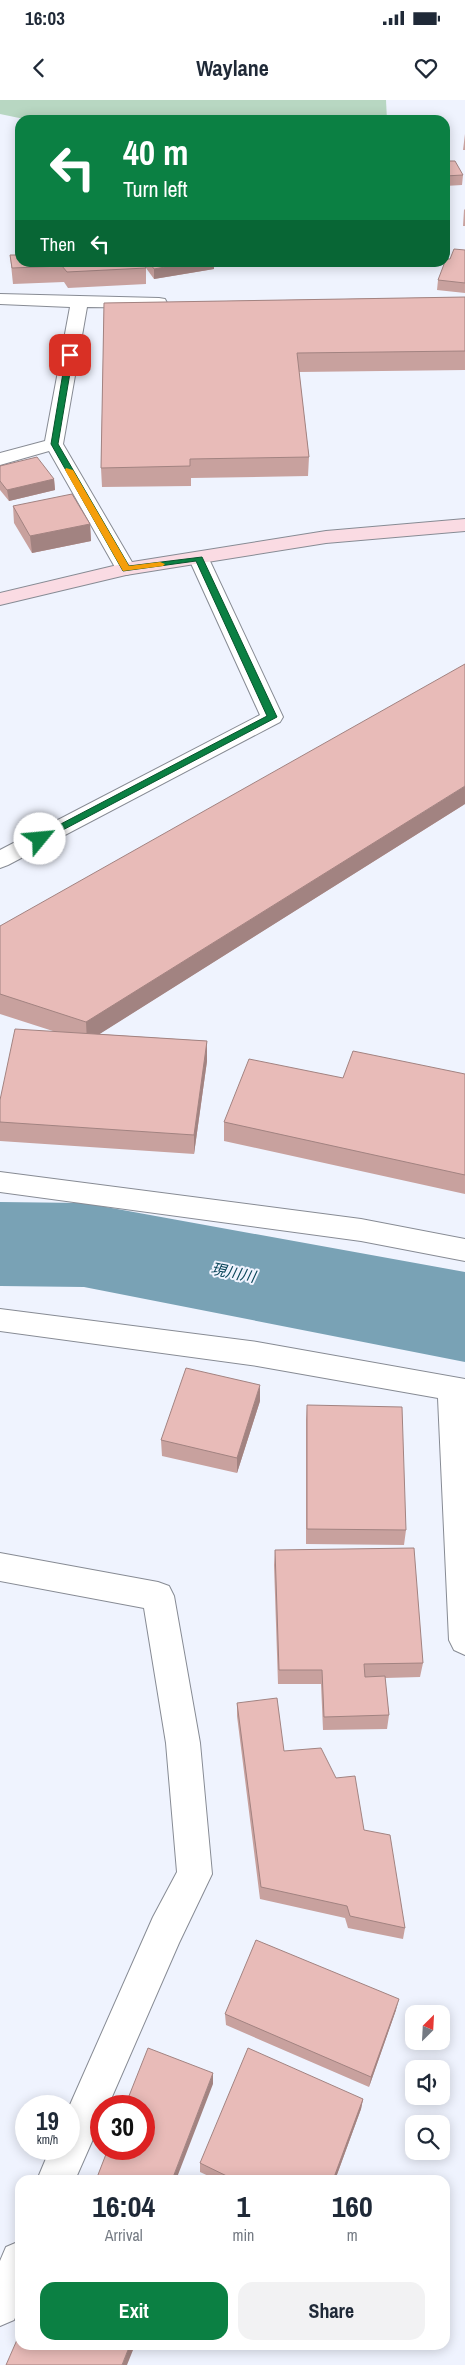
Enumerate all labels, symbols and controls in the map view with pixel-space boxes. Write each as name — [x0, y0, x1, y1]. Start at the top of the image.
text: 16:03 — [25, 5, 65, 31]
text: Waylane — [196, 53, 269, 83]
icon: back — [25, 54, 53, 82]
icon: heart — [412, 54, 440, 82]
text: 40 m — [123, 129, 188, 176]
icon: left — [40, 135, 105, 200]
text: Turn left — [123, 174, 188, 204]
icon: left — [86, 230, 114, 258]
text: Then — [40, 231, 76, 257]
pin — [49, 334, 91, 376]
icon: arrive — [56, 341, 84, 369]
position arrow — [13, 812, 65, 864]
water label: 現川川 — [209, 1258, 259, 1287]
north arrow — [405, 2005, 450, 2050]
map controls — [405, 2005, 450, 2160]
button: sound — [405, 2060, 450, 2105]
speed limit sign: 30 — [90, 2095, 155, 2160]
text: 19 — [36, 2104, 59, 2138]
button: search — [405, 2115, 450, 2160]
text: km/h — [37, 2132, 58, 2148]
text: 16:04 — [92, 2186, 155, 2226]
text: 1 — [237, 2186, 250, 2226]
text: 160 — [332, 2186, 373, 2226]
text: Arrival — [105, 2224, 143, 2246]
text: min — [232, 2224, 254, 2246]
text: m — [347, 2224, 358, 2246]
button: Exit — [40, 2282, 228, 2340]
button: Share — [238, 2282, 425, 2340]

